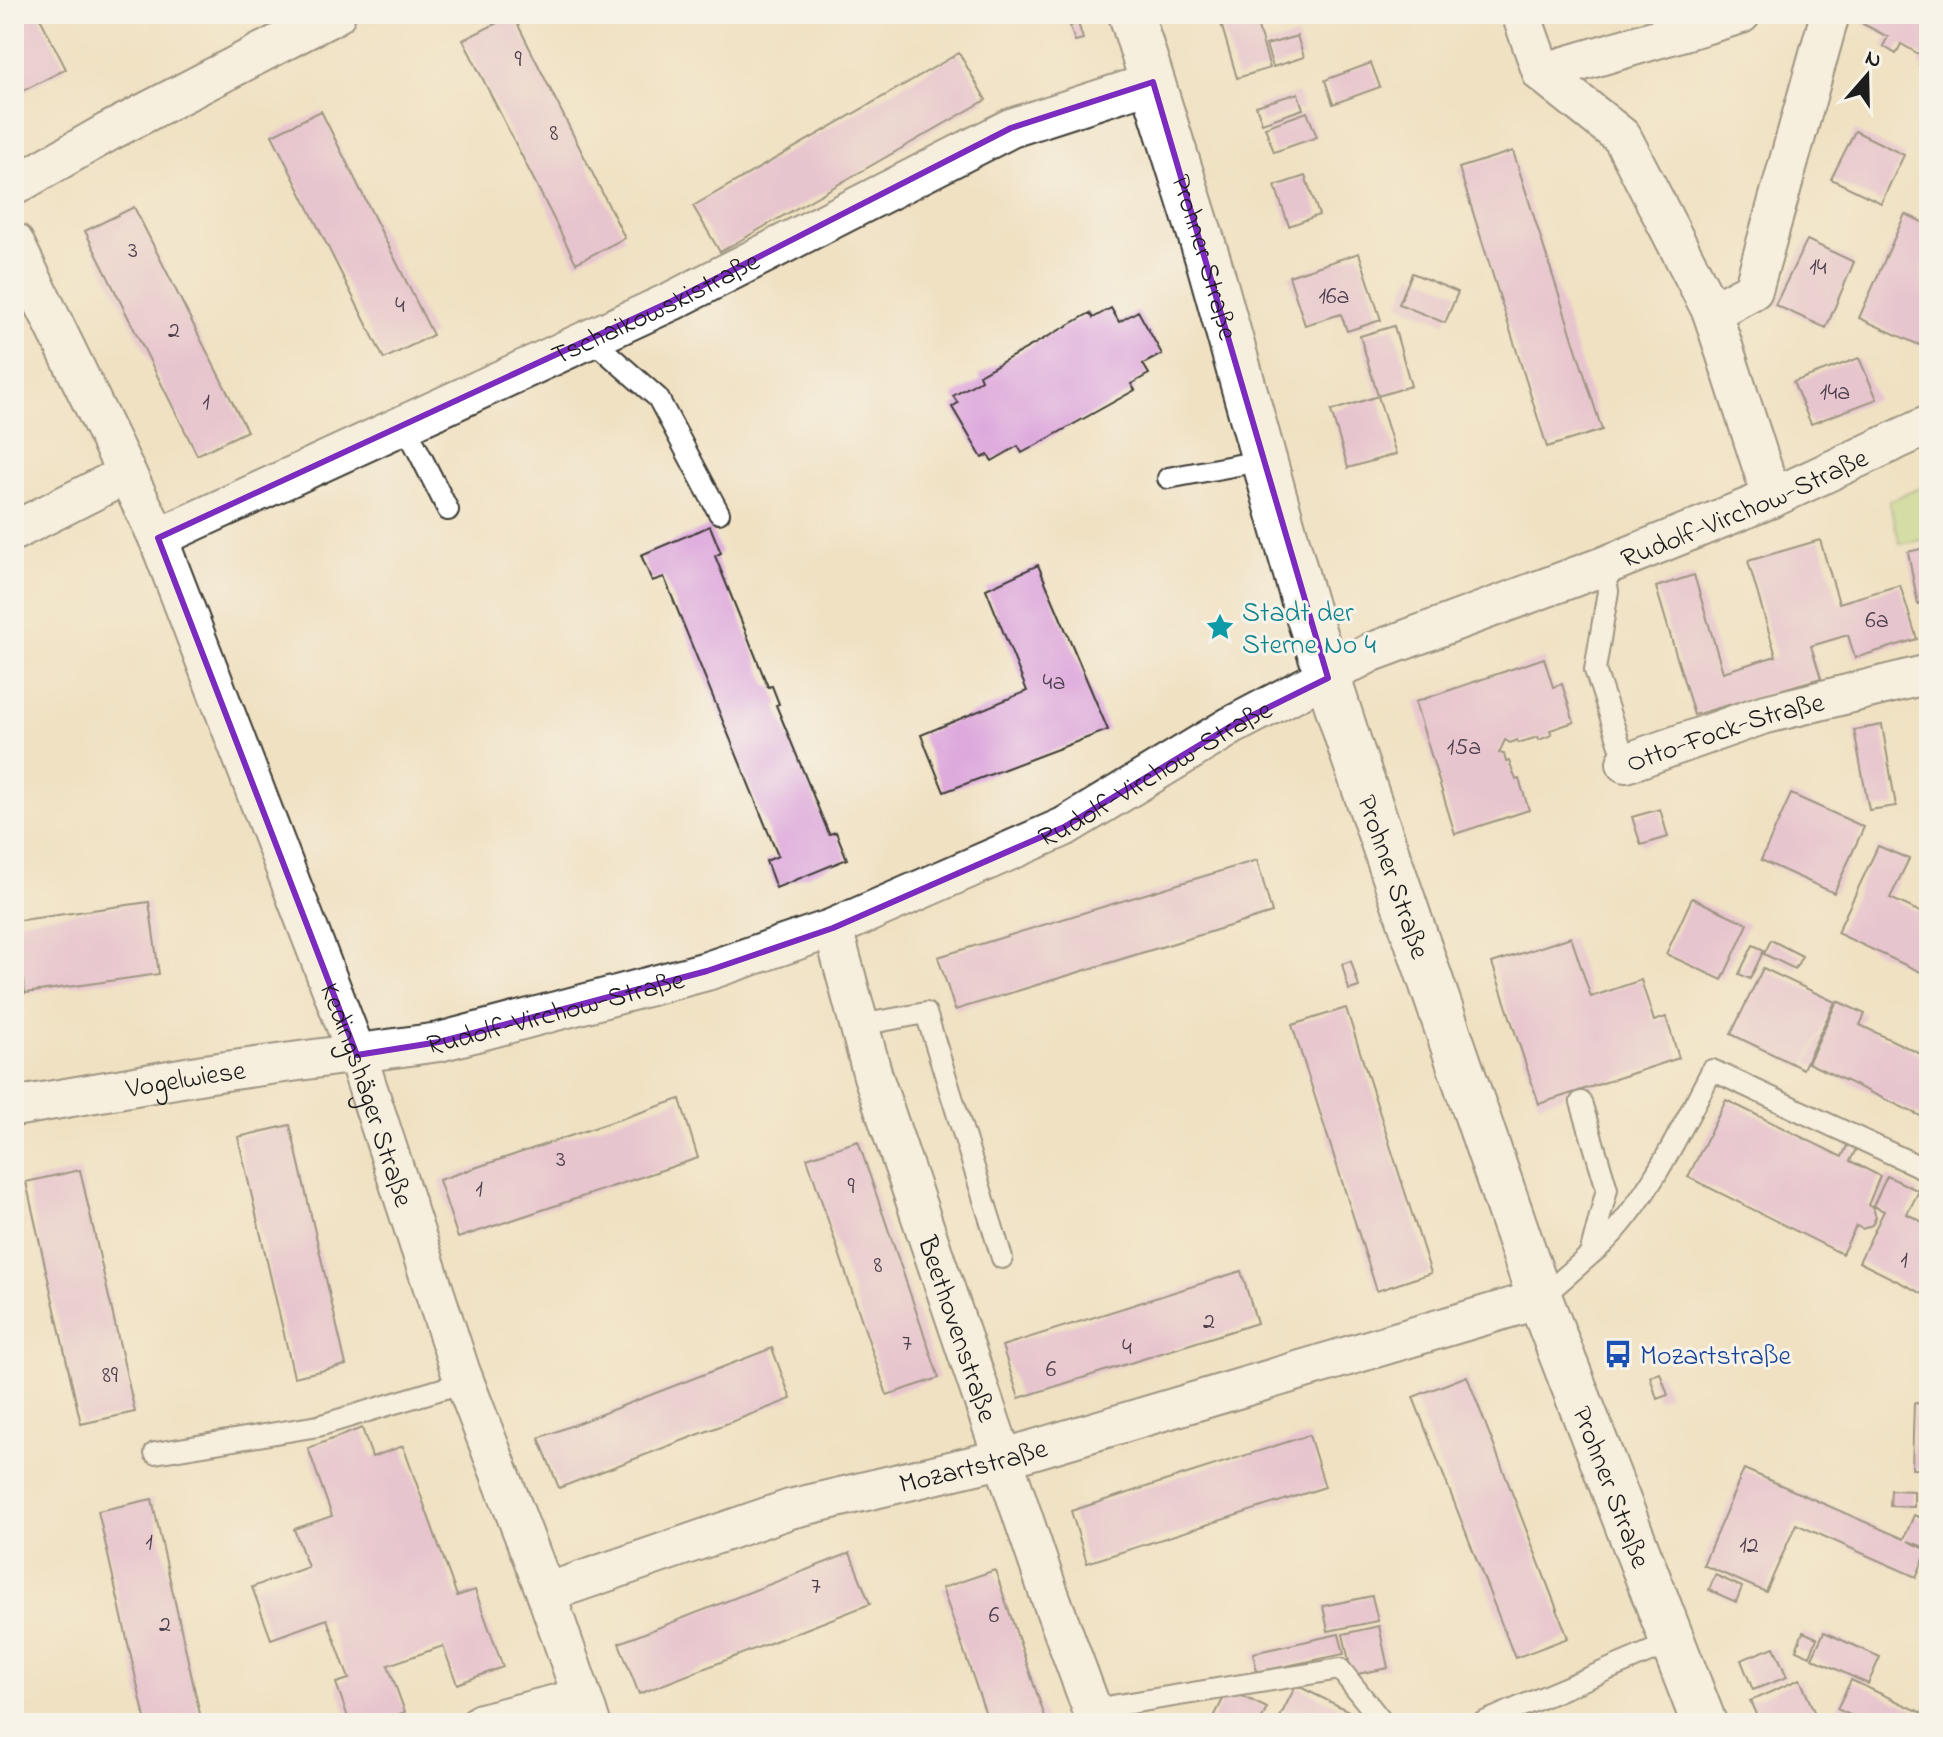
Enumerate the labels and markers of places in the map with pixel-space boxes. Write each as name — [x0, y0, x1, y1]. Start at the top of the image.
place label: Stadt der Sterne No 4 — [1242, 594, 1376, 667]
place icon: Stadt der Sterne No 4 — [1205, 612, 1235, 642]
place label: Mozartstraße — [1640, 1337, 1792, 1378]
bus stop icon: Mozartstraße — [1603, 1339, 1633, 1369]

